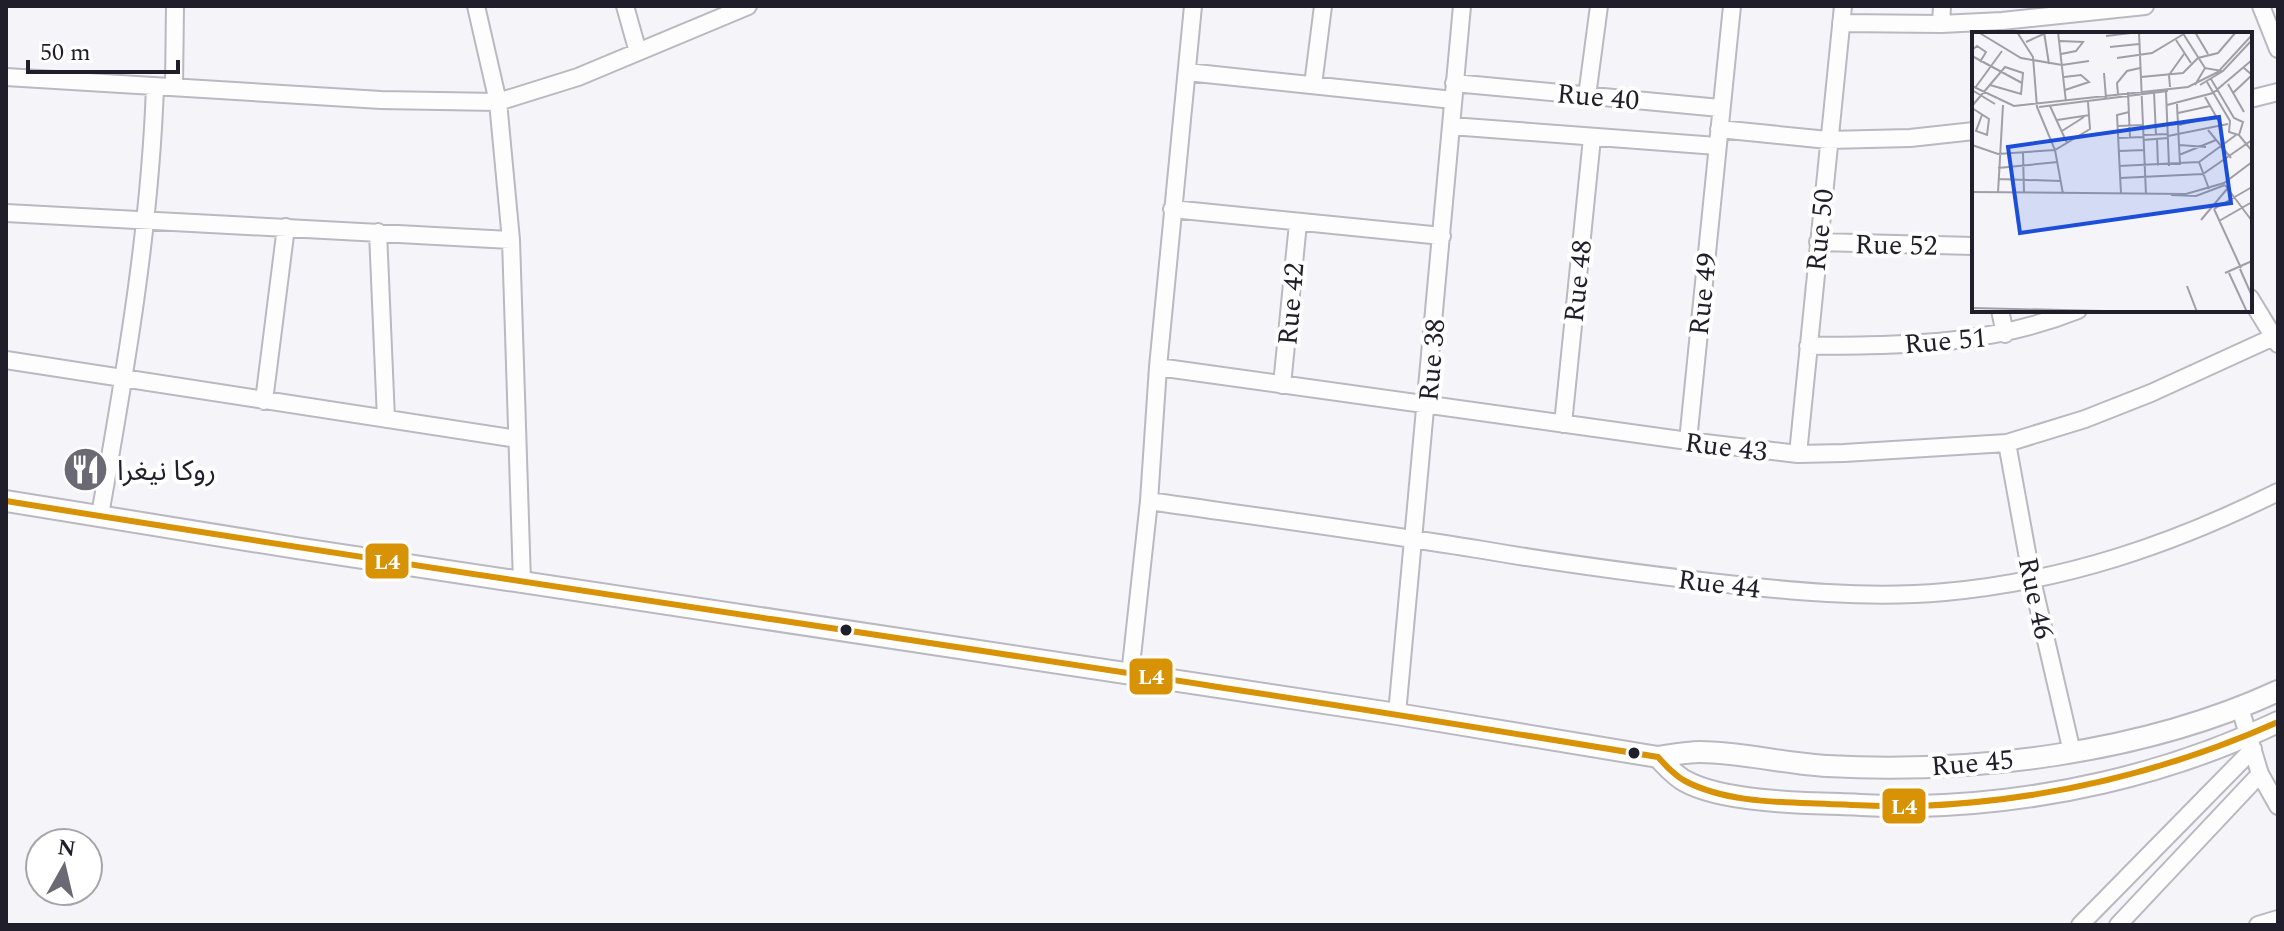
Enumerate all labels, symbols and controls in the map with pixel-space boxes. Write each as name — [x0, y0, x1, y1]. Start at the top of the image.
scale bar — [28, 24, 178, 74]
inset map — [1972, 32, 2252, 312]
text: 50 m — [40, 35, 91, 71]
street label: Rue 40 — [1555, 72, 1641, 123]
street label: Rue 50 — [1795, 187, 1846, 274]
street label: Rue 52 — [1854, 223, 1938, 268]
street label: Rue 48 — [1553, 238, 1604, 325]
street label: Rue 49 — [1678, 251, 1729, 338]
street label: Rue 42 — [1266, 261, 1317, 347]
street label: Rue 51 — [1902, 316, 1988, 367]
street label: Rue 38 — [1407, 317, 1458, 403]
street label: Rue 43 — [1682, 421, 1770, 474]
restaurant icon: روكا نيغرا — [62, 446, 110, 494]
place label: روكا نيغرا — [117, 450, 216, 493]
line badge: L4 — [364, 542, 410, 580]
text: L4 — [374, 546, 401, 579]
street label: Rue 46 — [2006, 553, 2065, 643]
street label: Rue 44 — [1675, 558, 1763, 611]
unlabelled marker — [838, 622, 854, 638]
line badge: L4 — [1128, 657, 1174, 696]
text: L4 — [1138, 661, 1165, 694]
street label: Rue 45 — [1929, 738, 2015, 789]
unlabelled marker — [1626, 745, 1642, 761]
line badge: L4 — [1881, 787, 1927, 825]
text: L4 — [1891, 791, 1918, 824]
north arrow — [24, 827, 104, 907]
text: N — [55, 831, 78, 866]

